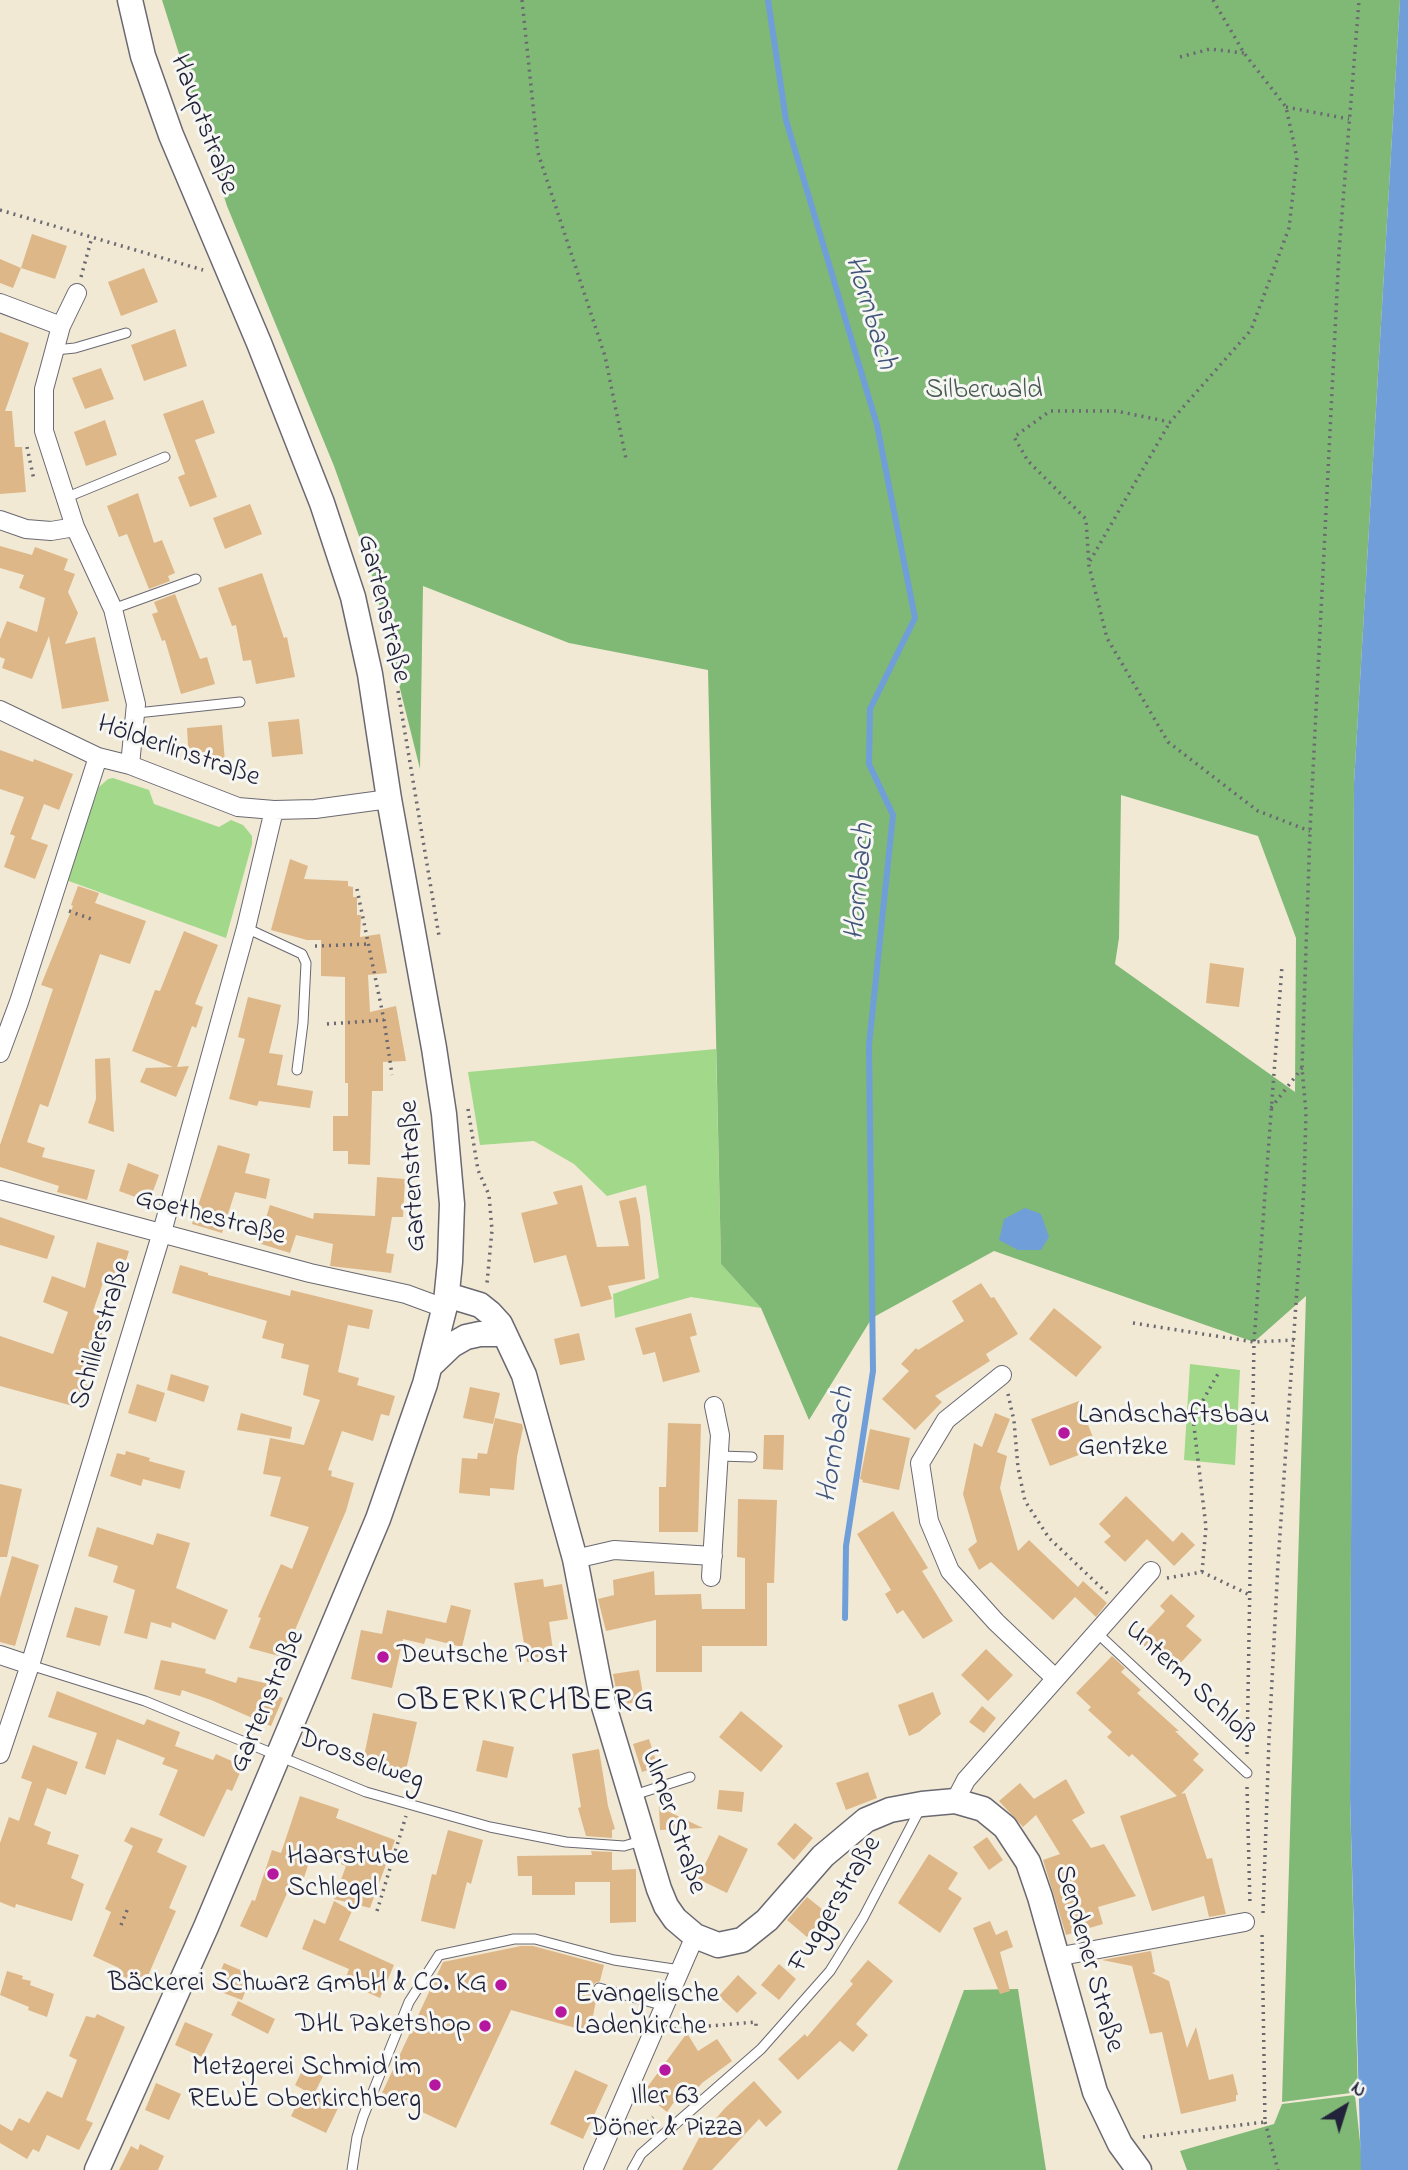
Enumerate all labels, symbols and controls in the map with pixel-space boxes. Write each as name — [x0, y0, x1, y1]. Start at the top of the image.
street label: Hauptstraße — [160, 51, 244, 199]
water label: Hornbach — [834, 252, 902, 374]
park label: Silberwald — [925, 375, 1043, 409]
street label: Gartenstraße — [347, 531, 417, 687]
street label: Hölderlinstraße — [92, 709, 264, 797]
water label: Hornbach — [839, 822, 885, 942]
street label: Gartenstraße — [394, 1099, 436, 1253]
street label: Goethestraße — [131, 1183, 289, 1255]
street label: Schillerstraße — [64, 1256, 142, 1414]
water label: Hornbach — [811, 1385, 865, 1505]
place label: Landschaftsbau Gentzke — [1078, 1400, 1269, 1466]
marker: Landschaftsbau Gentzke — [1056, 1425, 1072, 1441]
street label: Unterm Schloß — [1116, 1615, 1262, 1753]
street label: Gartenstraße — [224, 1626, 314, 1778]
place label: Deutsche Post — [397, 1640, 568, 1674]
marker: Deutsche Post — [375, 1649, 391, 1665]
district label: OBERKIRCHBERG — [398, 1685, 654, 1723]
street label: Drosselweg — [292, 1722, 428, 1800]
street label: Ulmer Straße — [632, 1745, 712, 1899]
street label: Fuggerstraße — [783, 1831, 891, 1979]
place label: Haarstube Schlegel — [287, 1841, 409, 1907]
street label: Sendener Straße — [1044, 1862, 1130, 2056]
marker: Haarstube Schlegel — [265, 1866, 281, 1882]
place label: Bäckerei Schwarz GmbH & Co. KG — [108, 1968, 487, 2002]
marker: Bäckerei Schwarz GmbH & Co. KG — [493, 1977, 509, 1993]
place label: Evangelische Ladenkirche — [575, 1979, 719, 2045]
marker: Evangelische Ladenkirche — [553, 2004, 569, 2020]
place label: DHL Paketshop — [296, 2009, 471, 2043]
marker: DHL Paketshop — [477, 2018, 493, 2034]
place label: Metzgerei Schmid im REWE Oberkirchberg — [188, 2052, 421, 2118]
marker: Iller 63 Döner & Pizza — [657, 2062, 673, 2078]
north arrow — [1310, 2072, 1380, 2142]
text: N — [1345, 2075, 1372, 2105]
marker: Metzgerei Schmid im REWE Oberkirchberg — [427, 2077, 443, 2093]
place label: Iller 63 Döner & Pizza — [587, 2081, 743, 2147]

